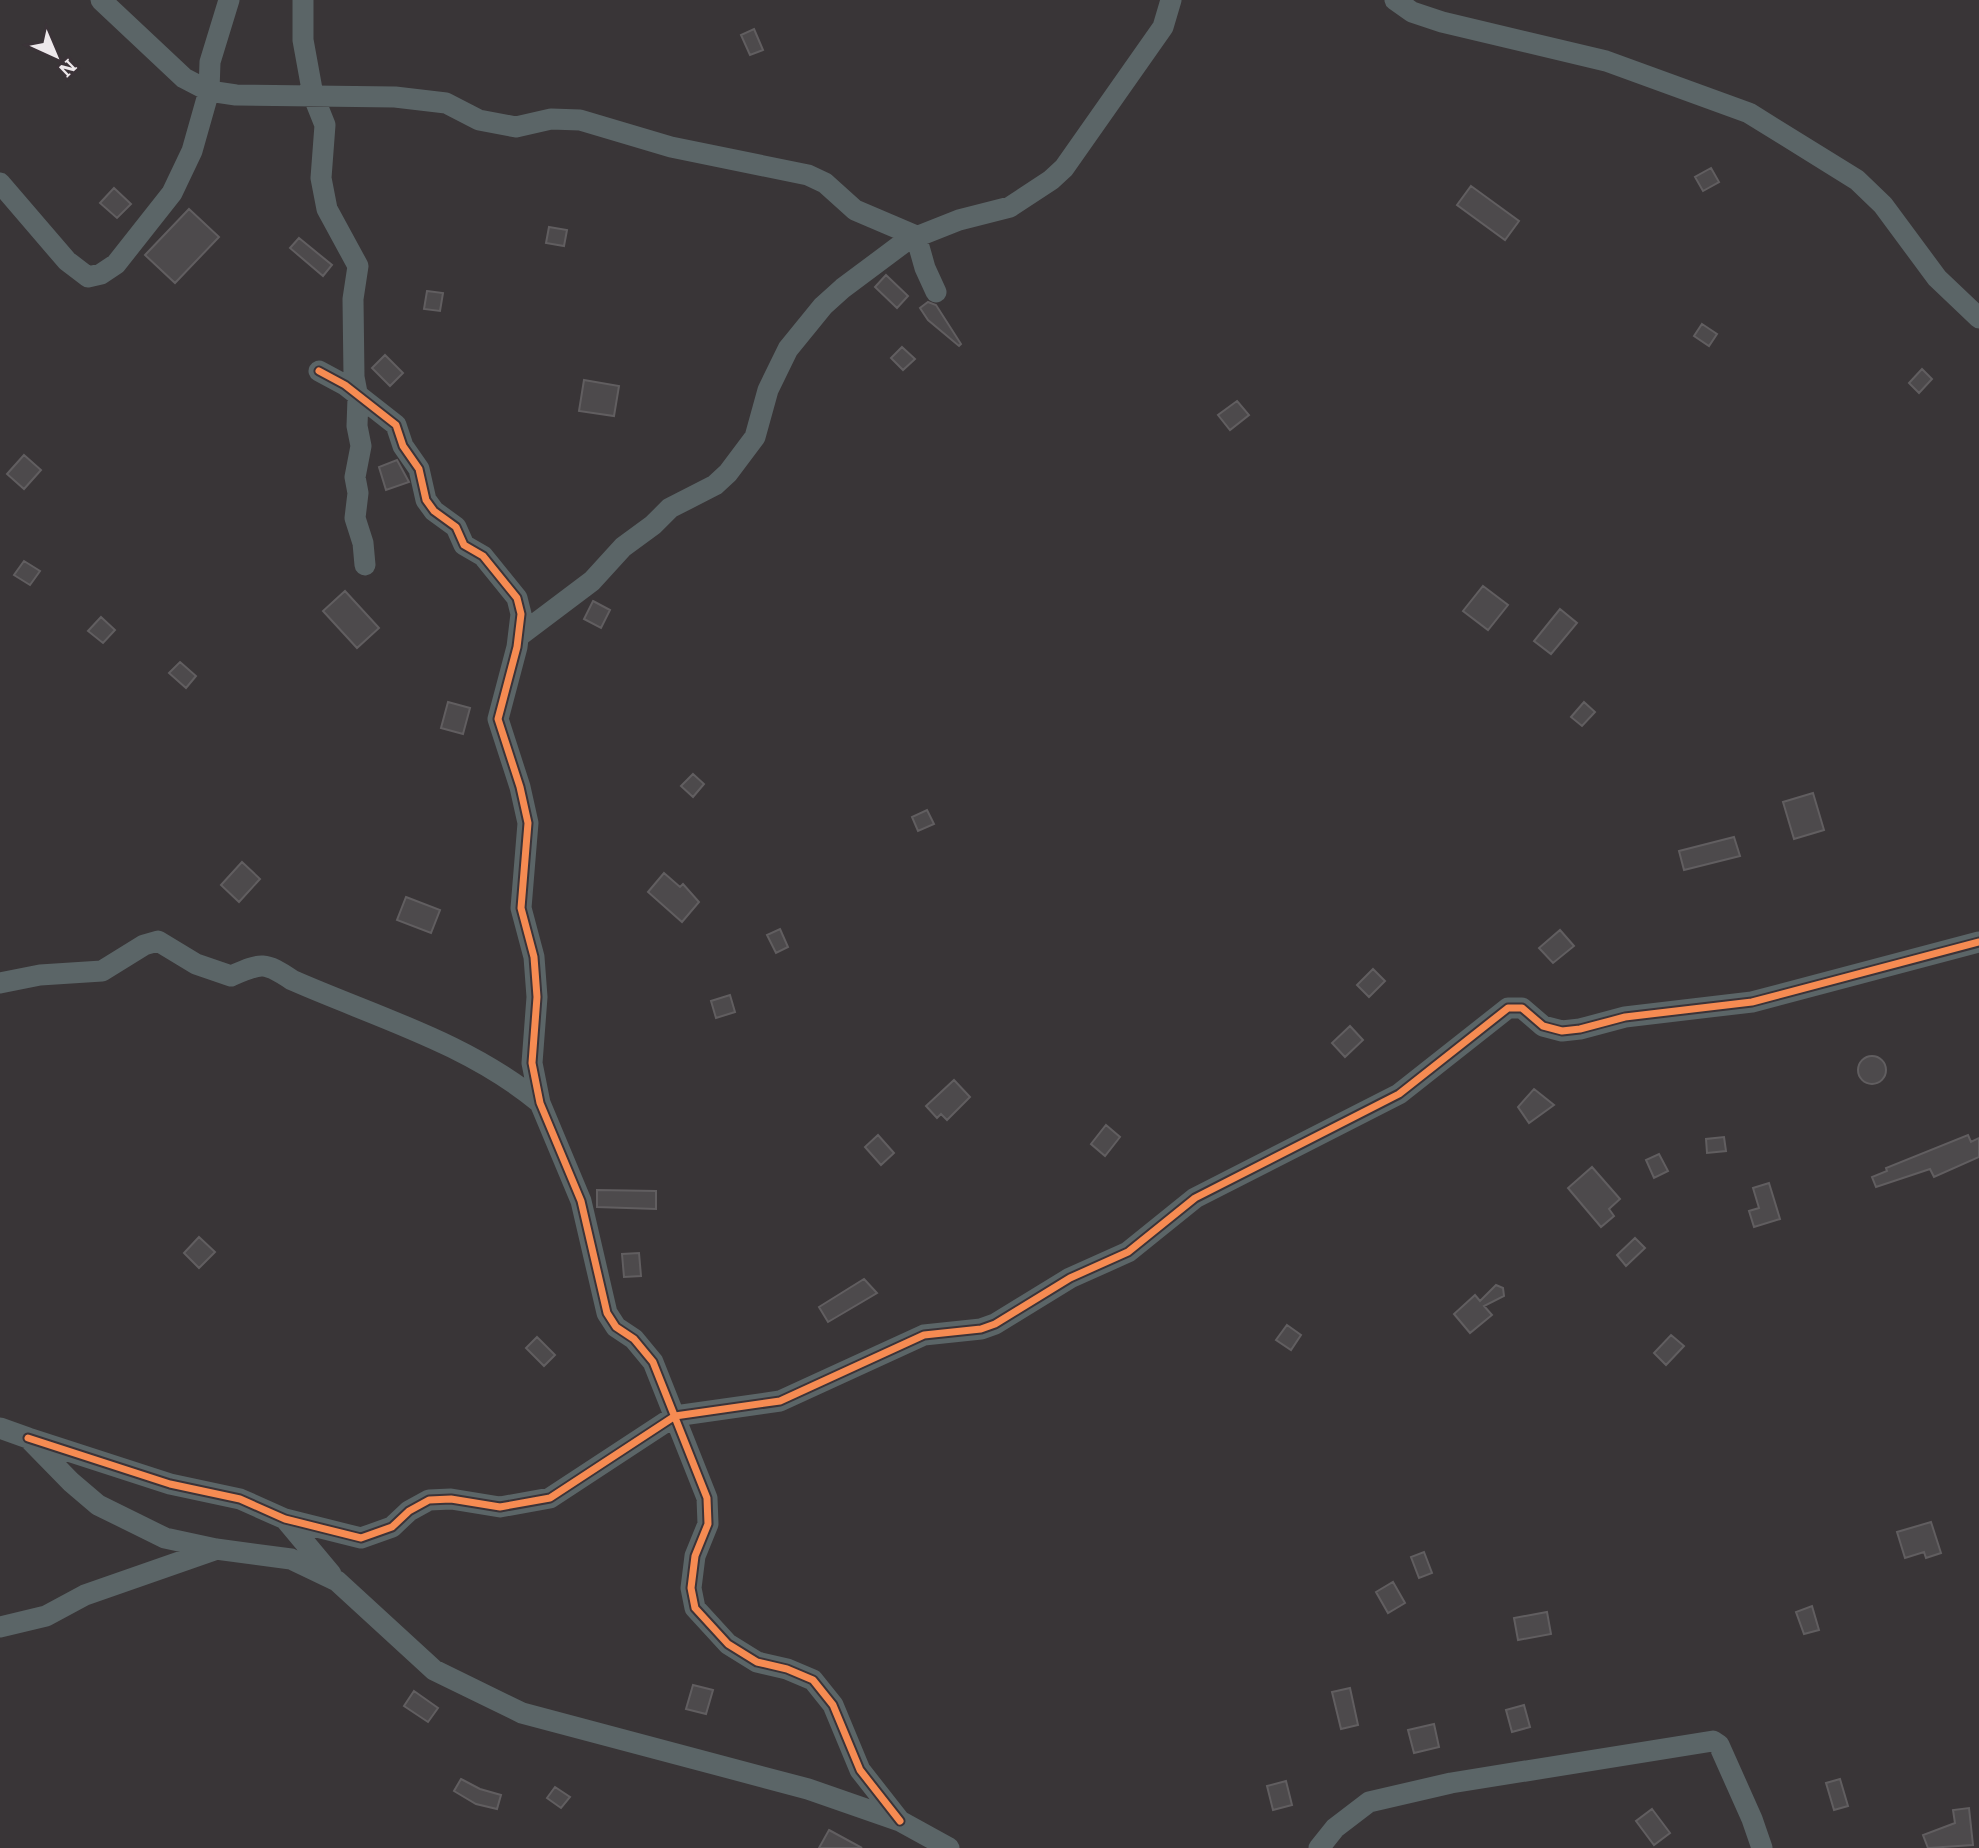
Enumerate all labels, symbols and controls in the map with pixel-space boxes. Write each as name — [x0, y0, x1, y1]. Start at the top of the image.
north arrow — [21, 21, 91, 91]
text: N — [53, 53, 84, 85]

